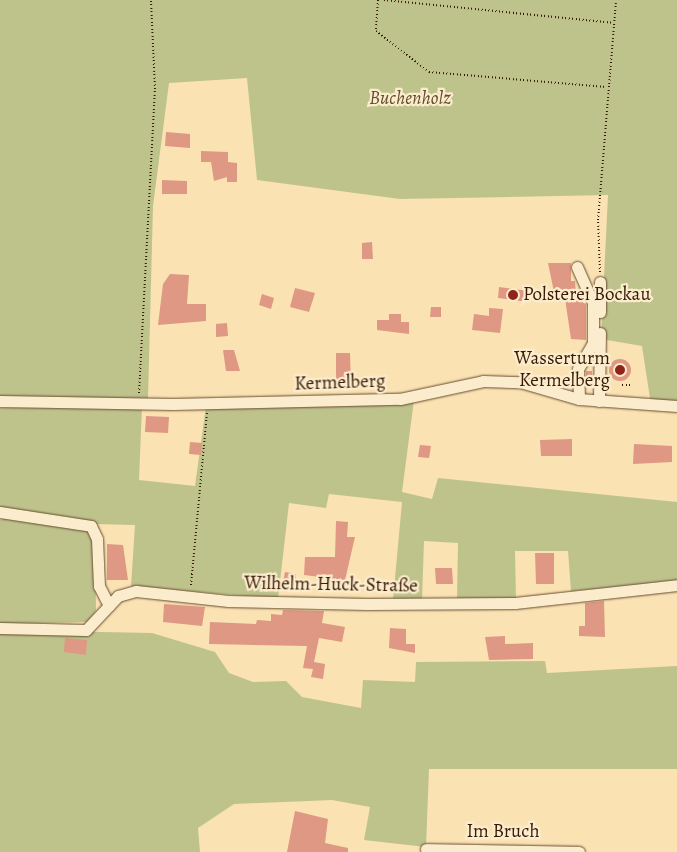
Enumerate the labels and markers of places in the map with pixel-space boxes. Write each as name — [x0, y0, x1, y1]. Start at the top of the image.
place label: Polsterei Bockau — [523, 284, 651, 306]
marker: Polsterei Bockau — [507, 289, 519, 301]
place label: Wasserturm Kermelberg — [514, 348, 610, 392]
marker: Wasserturm Kermelberg — [614, 364, 626, 376]

